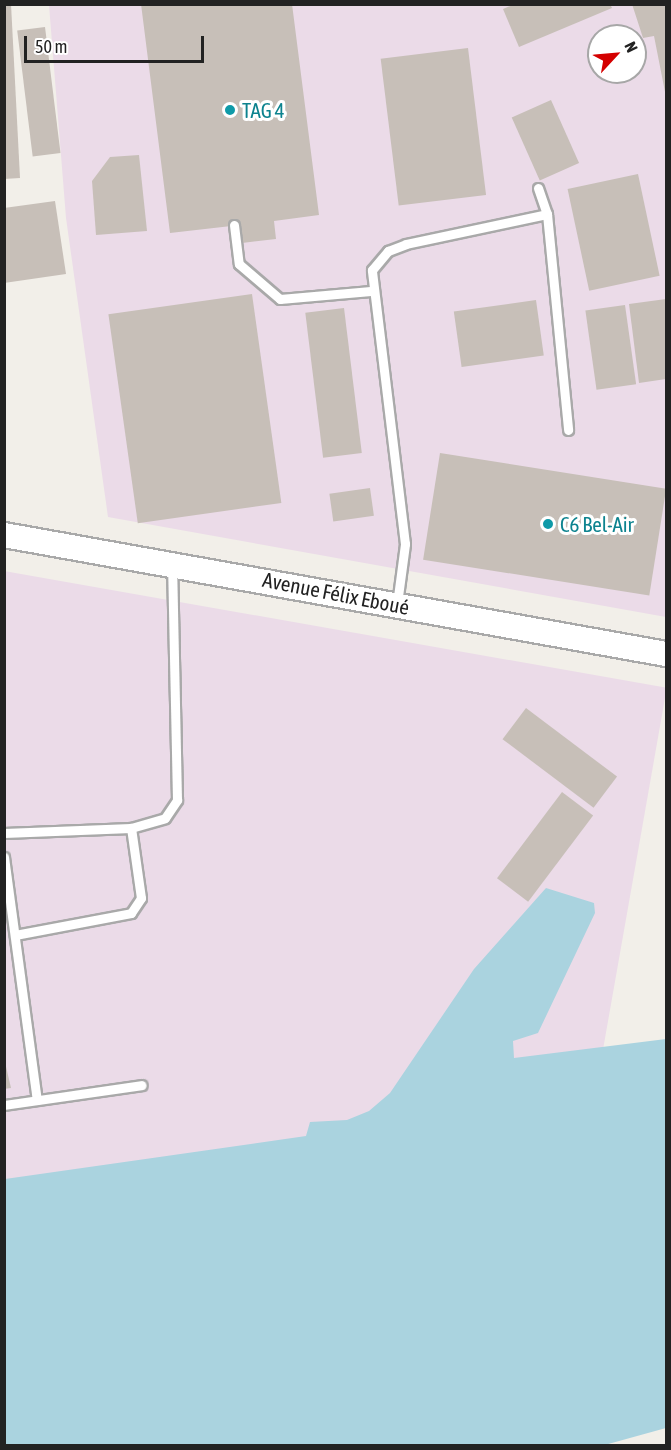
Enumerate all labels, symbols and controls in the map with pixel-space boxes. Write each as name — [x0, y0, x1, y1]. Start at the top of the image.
scale bar — [27, 24, 207, 62]
north arrow — [587, 24, 647, 84]
text: 50 m — [35, 36, 67, 57]
text: N — [621, 39, 642, 55]
place label: TAG 4 — [242, 97, 285, 123]
marker: TAG 4 — [223, 103, 237, 117]
place label: C6 Bel-Air — [560, 511, 634, 537]
marker: C6 Bel-Air — [541, 517, 555, 531]
street label: Avenue Félix Eboué — [261, 566, 411, 620]

